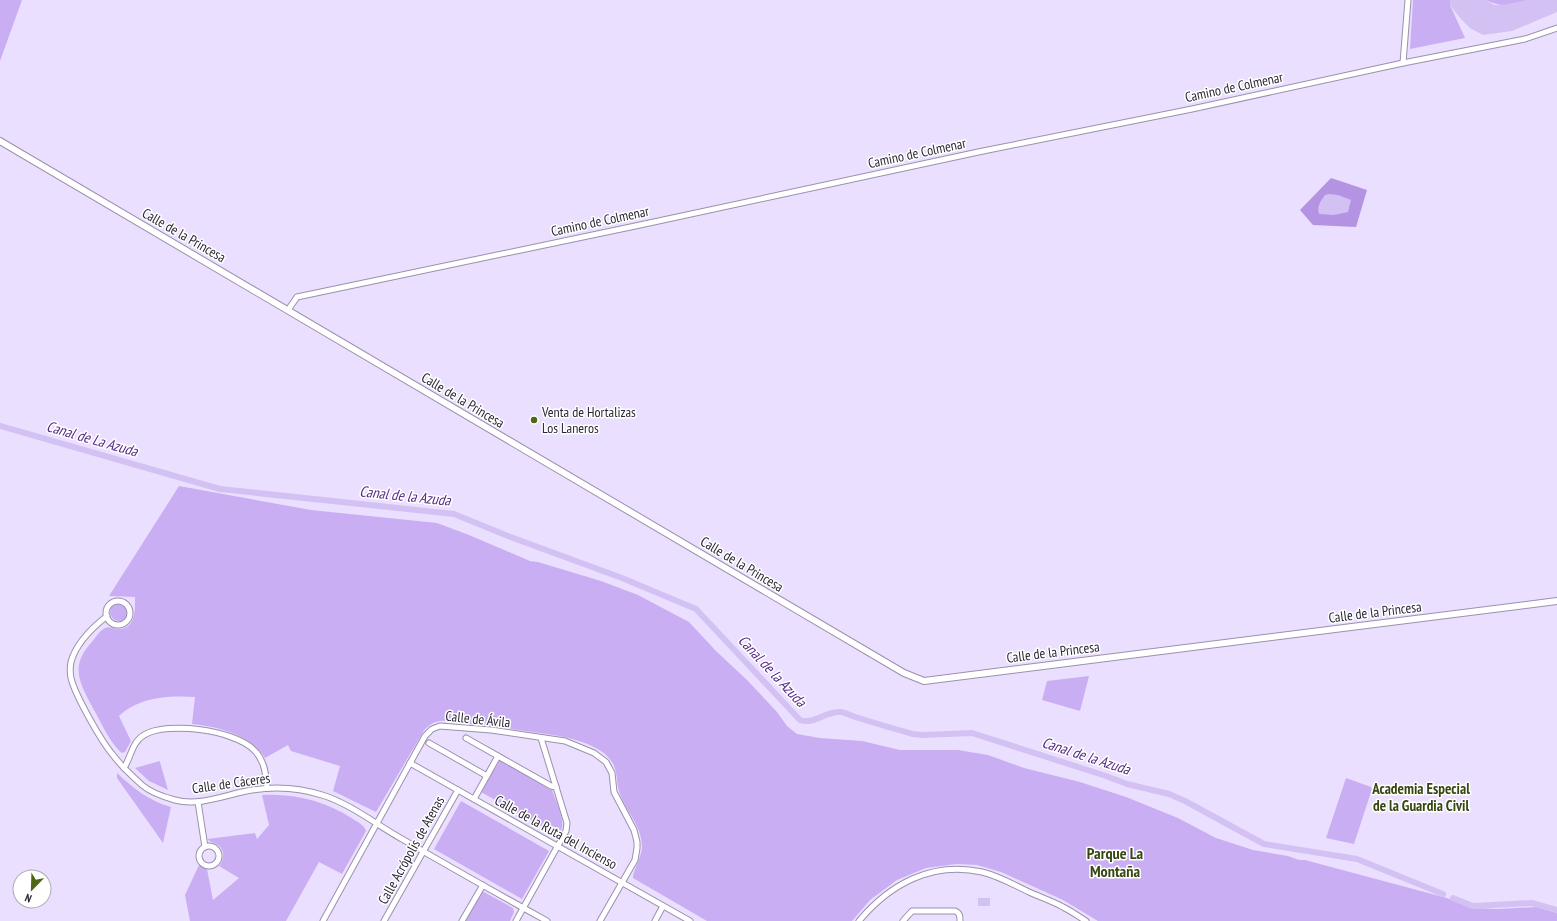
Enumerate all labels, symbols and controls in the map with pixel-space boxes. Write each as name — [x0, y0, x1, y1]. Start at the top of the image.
street label: Camino de Colmenar — [1183, 68, 1285, 106]
street label: Camino de Colmenar — [866, 134, 968, 172]
street label: Camino de Colmenar — [549, 202, 651, 240]
street label: Calle de la Princesa — [139, 204, 229, 266]
street label: Calle de la Princesa — [418, 368, 508, 432]
place label: Venta de Hortalizas Los Laneros — [541, 403, 636, 437]
marker: Venta de Hortalizas Los Laneros — [529, 415, 539, 425]
water label: Canal de La Azuda — [44, 416, 141, 461]
water label: Canal de la Azuda — [359, 481, 452, 510]
street label: Calle de la Princesa — [697, 532, 787, 596]
street label: Calle de la Princesa — [1327, 597, 1423, 627]
water label: Canal de la Azuda — [734, 631, 811, 711]
street label: Calle de la Princesa — [1005, 637, 1101, 667]
street label: Calle de Ávila — [445, 707, 511, 731]
water label: Canal de la Azuda — [1040, 732, 1133, 779]
street label: Calle de Cáceres — [191, 769, 272, 797]
district label: Academia Especial de la Guardia Civil — [1371, 779, 1470, 815]
street label: Calle de la Ruta del Incienso — [492, 791, 620, 873]
street label: Calle Acrópolis de Atenas — [374, 792, 448, 907]
district label: Parque La Montaña — [1087, 843, 1144, 881]
north arrow — [12, 869, 52, 909]
text: N — [23, 891, 34, 906]

